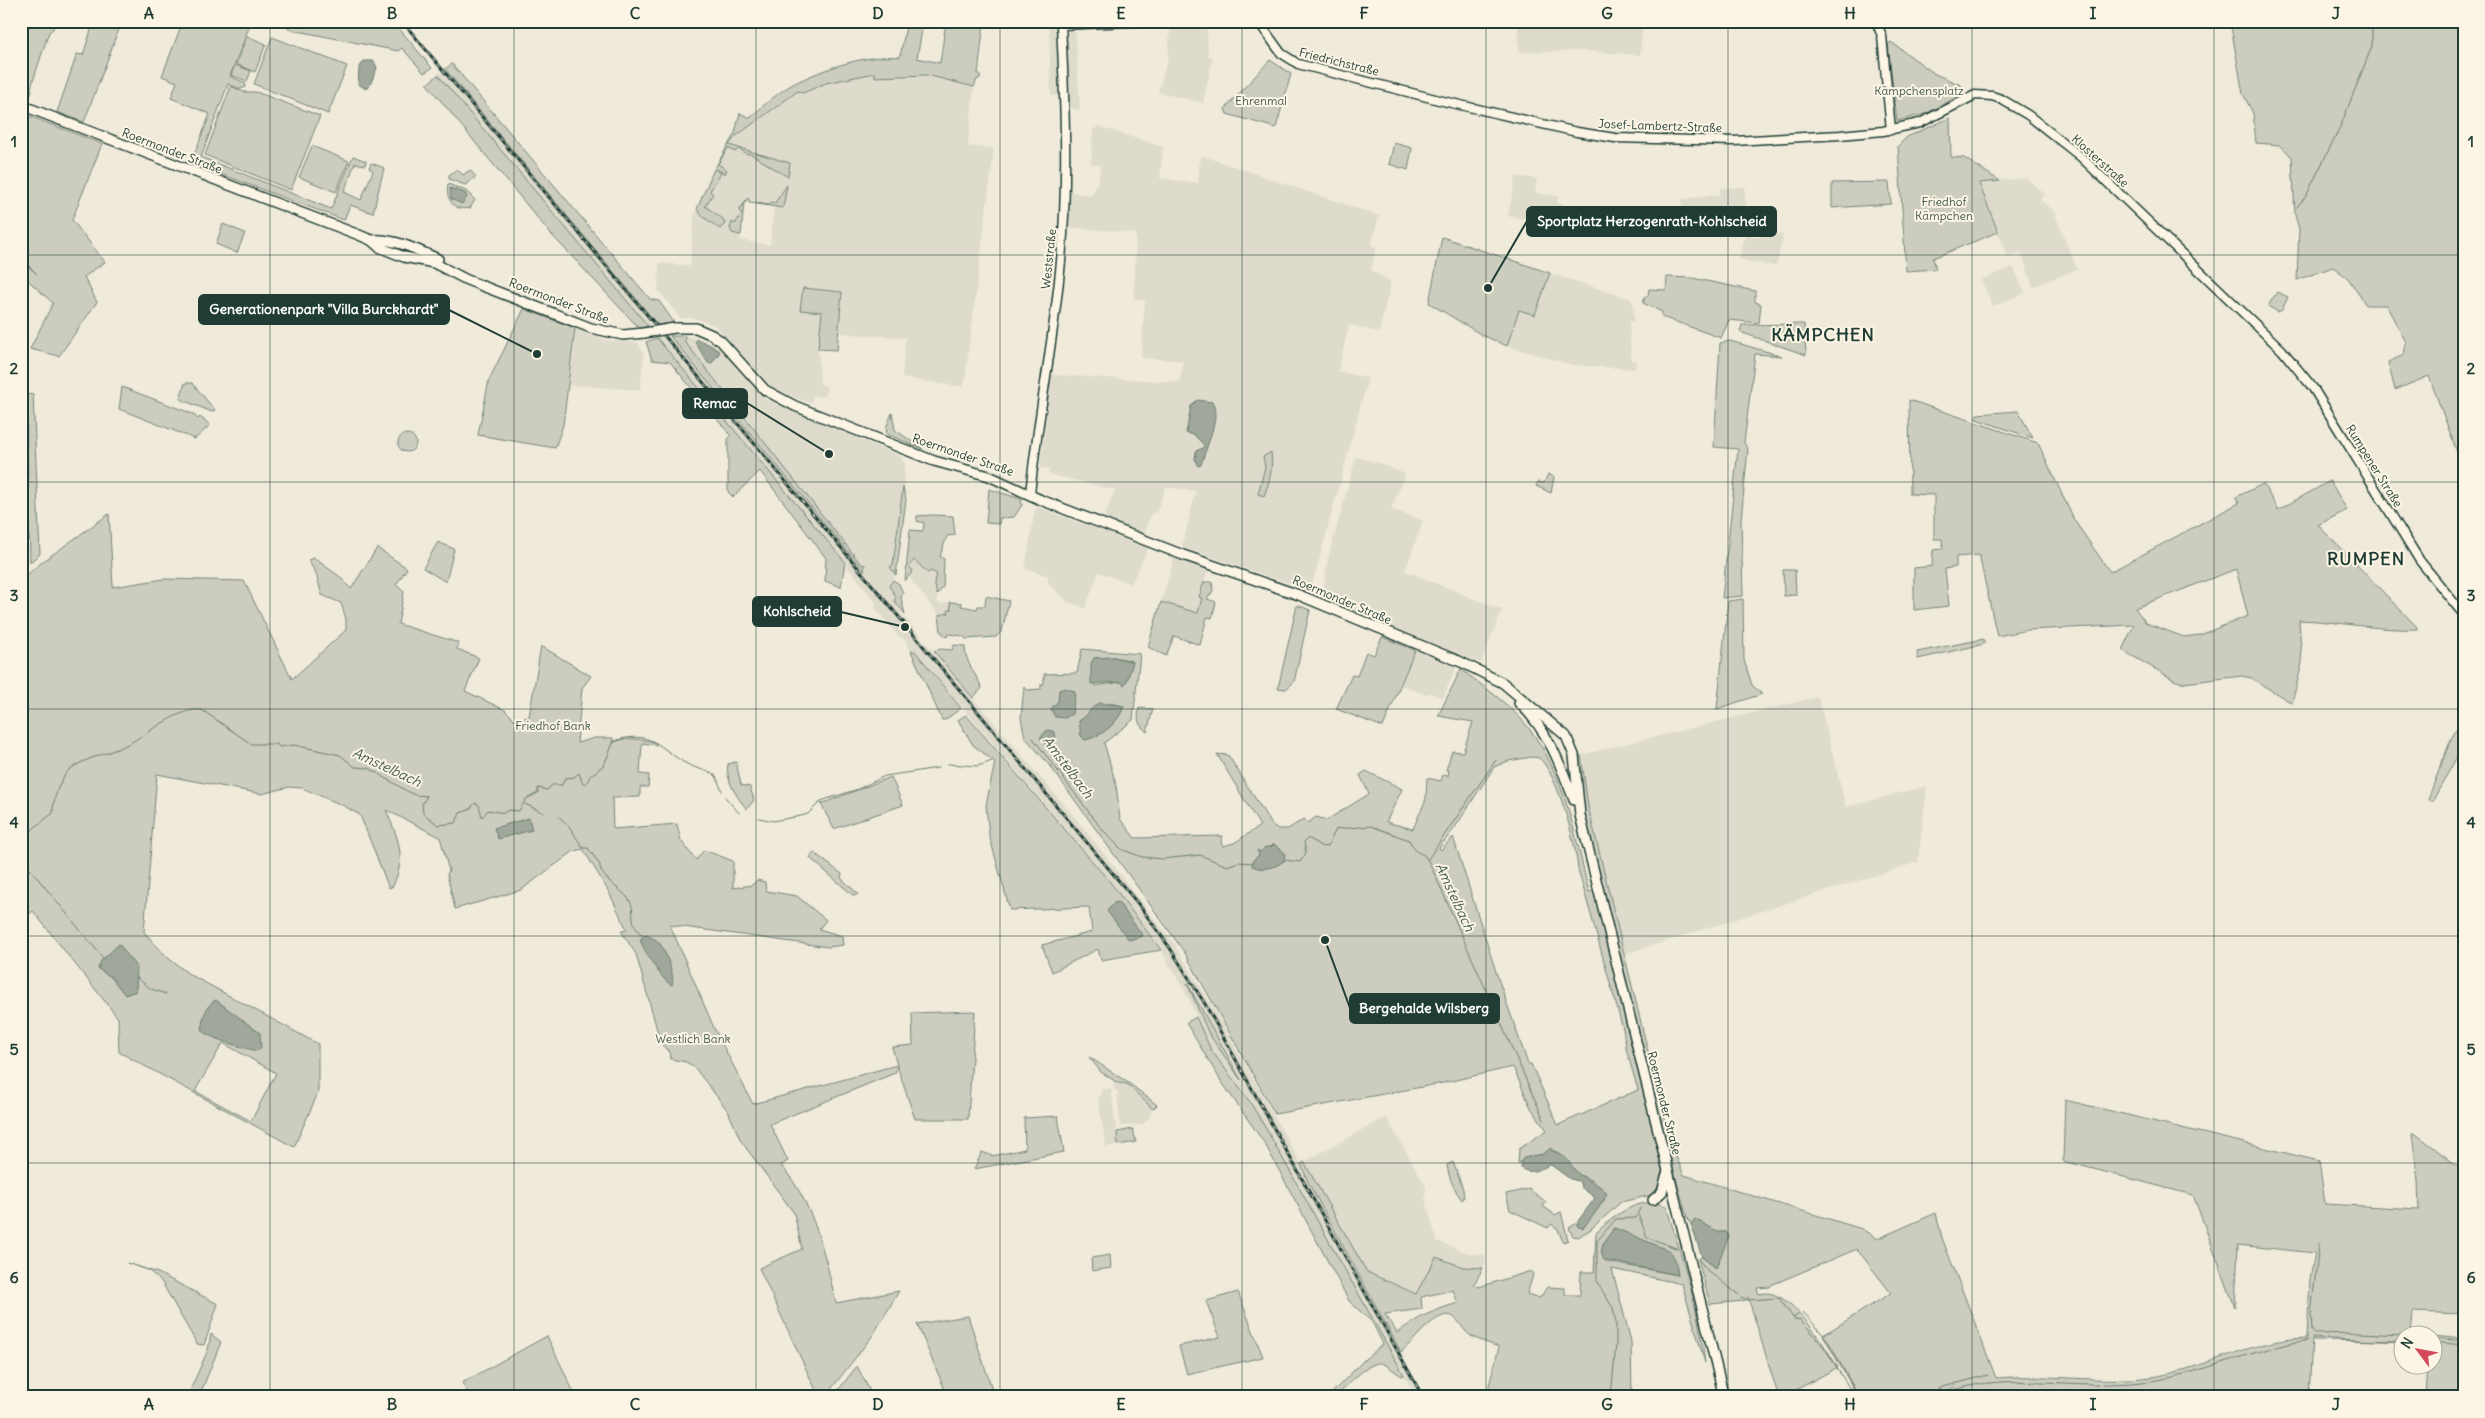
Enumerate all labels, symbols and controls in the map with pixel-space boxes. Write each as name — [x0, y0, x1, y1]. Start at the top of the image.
text: A — [144, 3, 154, 23]
text: B — [387, 3, 398, 23]
text: C — [630, 3, 641, 23]
text: D — [872, 3, 884, 23]
text: E — [1116, 3, 1126, 23]
text: F — [1359, 3, 1369, 23]
text: G — [1601, 3, 1613, 23]
text: H — [1844, 3, 1856, 23]
text: I — [2090, 3, 2097, 23]
text: J — [2332, 3, 2341, 23]
street label: Friedrichstraße — [1297, 44, 1381, 79]
park label: Kämpchensplatz — [1874, 83, 1964, 98]
park label: Ehrenmal — [1235, 93, 1287, 108]
street label: Josef-Lambertz-Straße — [1598, 116, 1722, 135]
street label: Roermonder Straße — [120, 125, 224, 177]
text: 1 — [11, 131, 17, 151]
street label: Klosterstraße — [2069, 131, 2132, 190]
text: 1 — [2468, 131, 2474, 151]
park label: Friedhof Kämpchen — [1915, 194, 1973, 223]
callout: Sportplatz Herzogenrath-Kohlscheid — [1527, 207, 1776, 236]
text: Sportplatz Herzogenrath-Kohlscheid — [1537, 212, 1767, 230]
street label: Weststraße — [1038, 228, 1059, 290]
street label: Roermonder Straße — [507, 275, 611, 327]
callout: Generationenpark "Villa Burckhardt" — [199, 295, 449, 324]
text: Generationenpark "Villa Burckhardt" — [209, 300, 439, 318]
district label: KÄMPCHEN — [1771, 323, 1875, 346]
text: 2 — [10, 358, 19, 378]
text: 2 — [2467, 358, 2476, 378]
callout: Remac — [683, 389, 747, 418]
text: Remac — [693, 394, 737, 412]
street label: Rumpener Straße — [2343, 422, 2406, 510]
street label: Roermonder Straße — [911, 430, 1016, 479]
district label: RUMPEN — [2327, 547, 2405, 570]
street label: Roermonder Straße — [1290, 572, 1394, 627]
text: 3 — [9, 585, 19, 605]
text: 3 — [2466, 585, 2476, 605]
callout: Kohlscheid — [753, 597, 841, 626]
text: Kohlscheid — [763, 602, 832, 620]
park label: Friedhof Bank — [515, 718, 591, 733]
water label: Amstelbach — [1039, 732, 1098, 803]
water label: Amstelbach — [350, 743, 425, 791]
text: 4 — [9, 812, 19, 832]
text: 4 — [2466, 812, 2476, 832]
water label: Amstelbach — [1431, 860, 1479, 935]
callout: Bergehalde Wilsberg — [1350, 994, 1499, 1023]
text: Bergehalde Wilsberg — [1359, 999, 1489, 1017]
park label: Westlich Bank — [655, 1031, 731, 1046]
text: 5 — [9, 1039, 19, 1059]
text: 5 — [2466, 1039, 2476, 1059]
street label: Roermonder Straße — [1644, 1050, 1685, 1156]
text: 6 — [9, 1267, 19, 1287]
text: 6 — [2466, 1267, 2476, 1287]
north arrow — [2392, 1326, 2442, 1376]
text: N — [2397, 1334, 2417, 1352]
text: A — [144, 1394, 154, 1414]
text: B — [387, 1394, 398, 1414]
text: C — [630, 1394, 641, 1414]
text: D — [872, 1394, 884, 1414]
text: E — [1116, 1394, 1126, 1414]
text: F — [1359, 1394, 1369, 1414]
text: G — [1601, 1394, 1613, 1414]
text: H — [1844, 1394, 1856, 1414]
text: I — [2090, 1394, 2097, 1414]
text: J — [2332, 1394, 2341, 1414]

